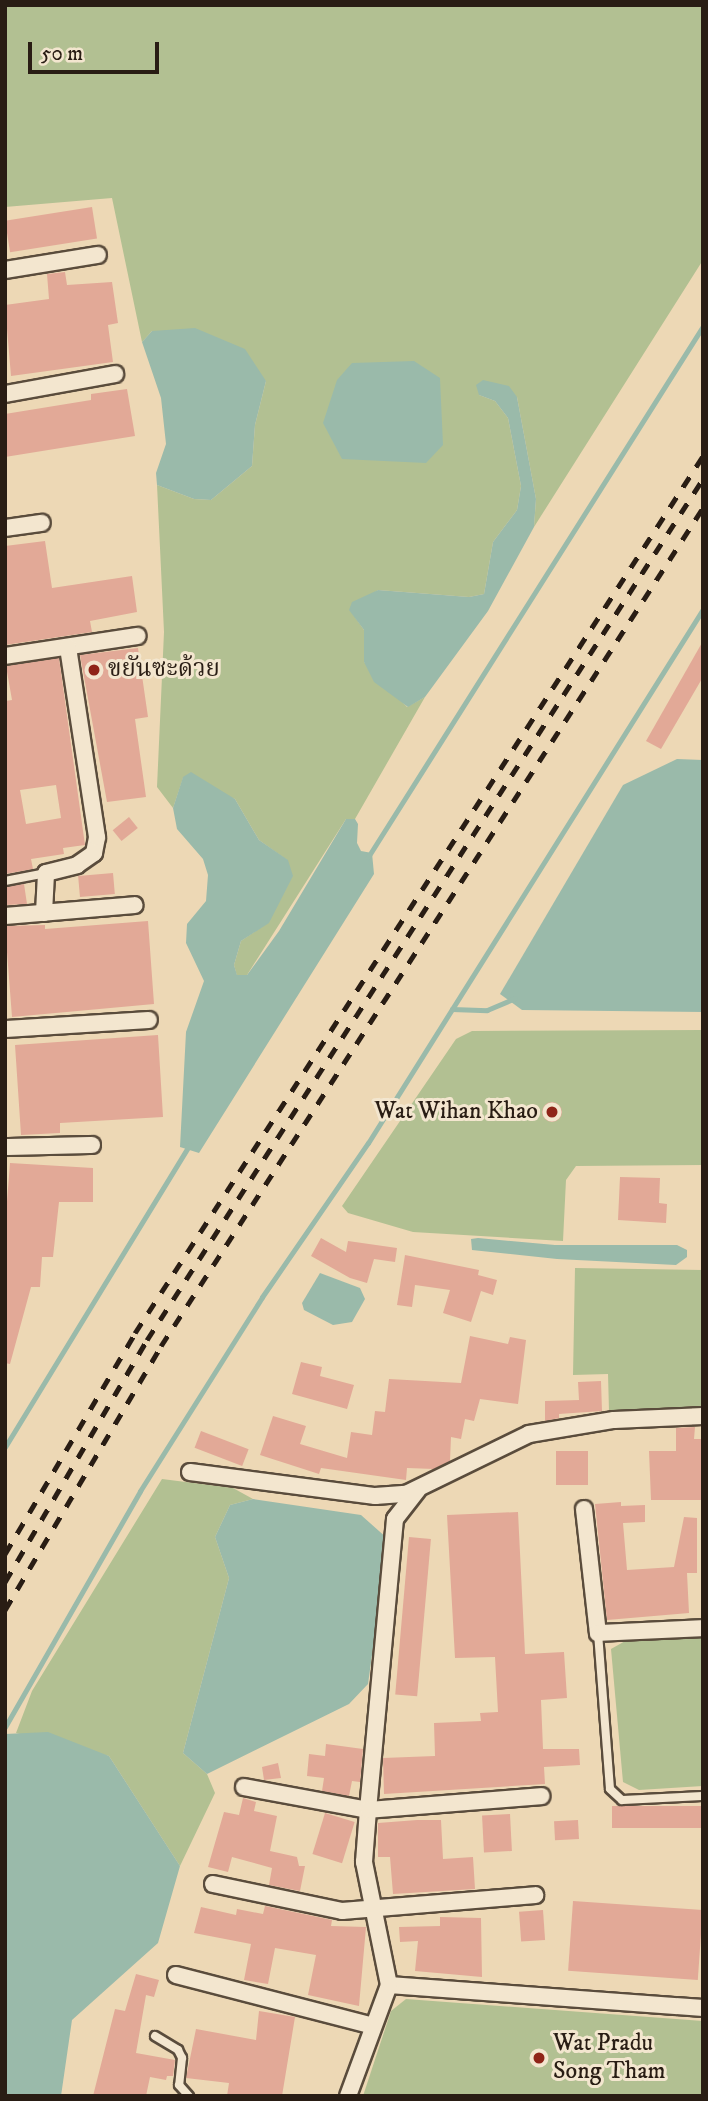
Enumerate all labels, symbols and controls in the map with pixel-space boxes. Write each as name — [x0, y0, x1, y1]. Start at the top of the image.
scale bar — [32, 28, 163, 72]
text: 50 m — [41, 41, 83, 67]
place label: ขยันซะด้วย — [108, 656, 220, 684]
marker: ขยันซะด้วย — [86, 662, 102, 678]
place label: Wat Wihan Khao — [374, 1098, 538, 1126]
marker: Wat Wihan Khao — [544, 1104, 560, 1120]
place label: Wat Pradu Song Tham — [553, 2030, 666, 2086]
marker: Wat Pradu Song Tham — [531, 2050, 547, 2066]

